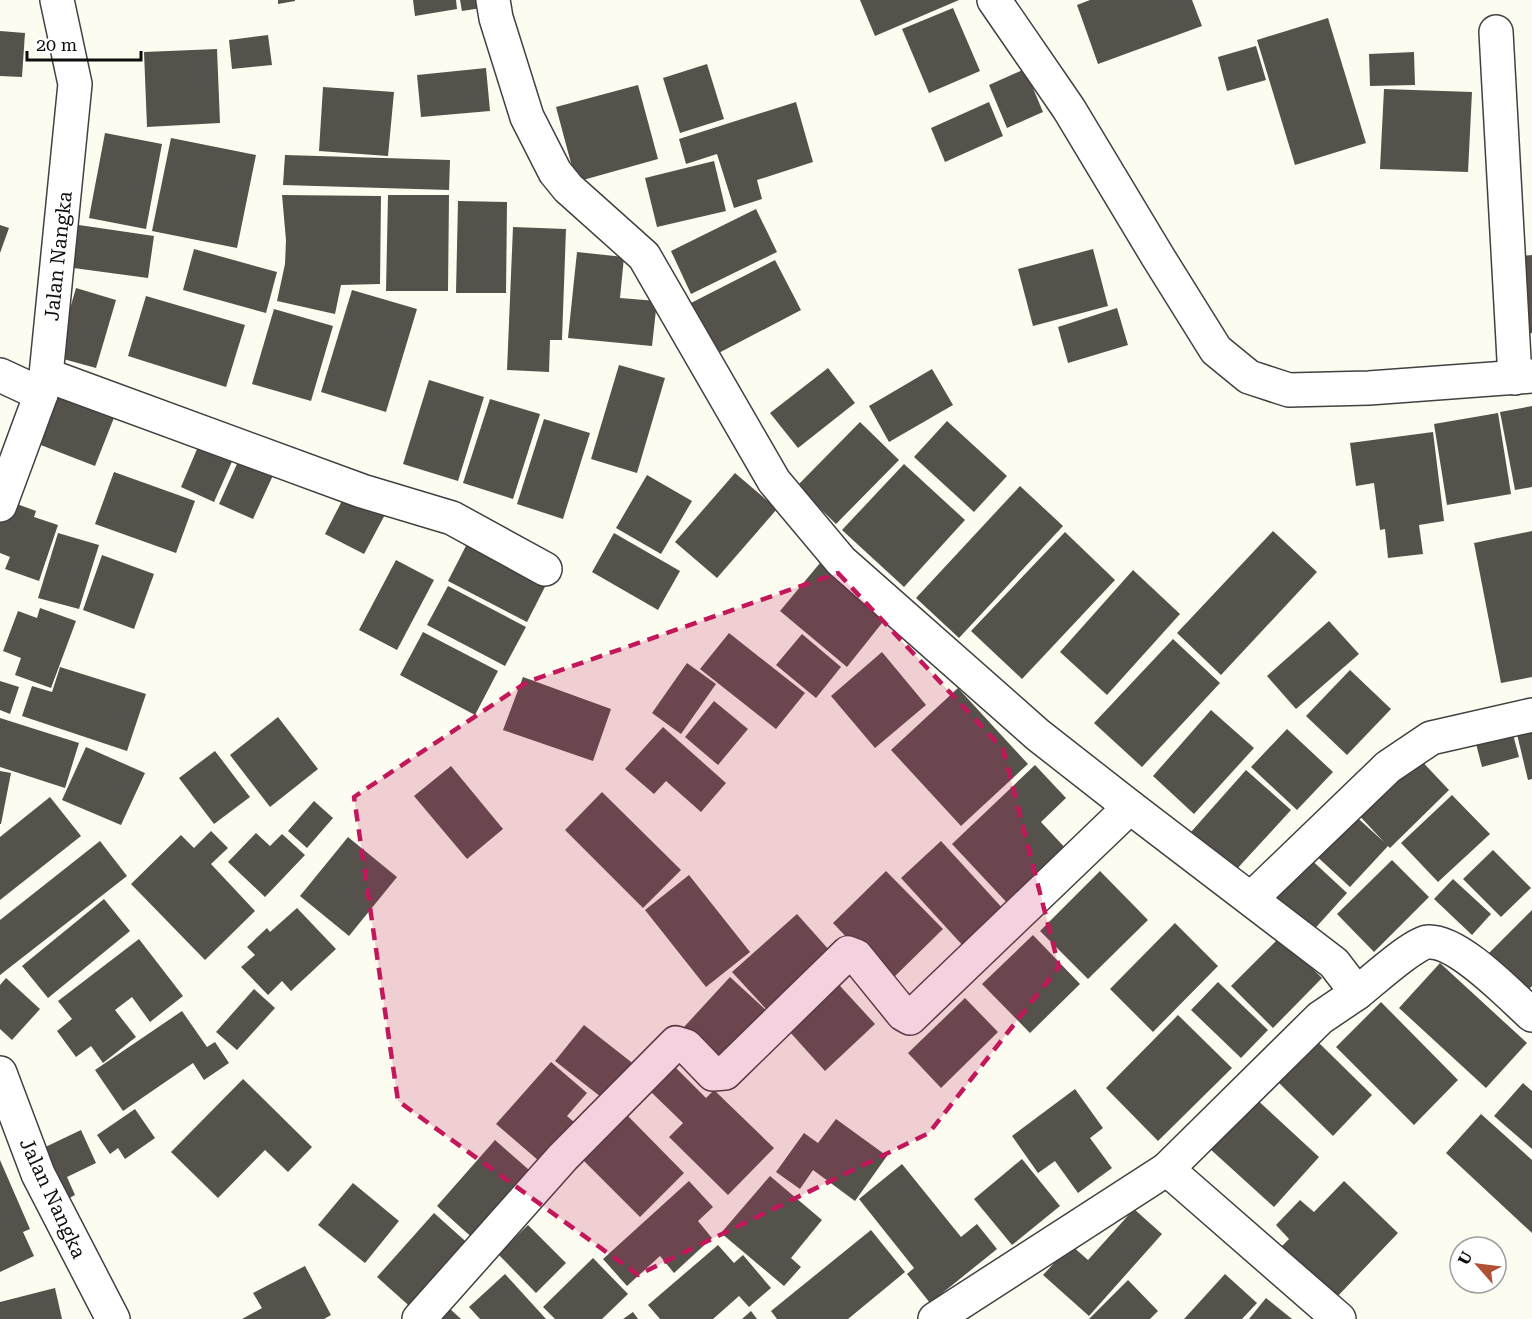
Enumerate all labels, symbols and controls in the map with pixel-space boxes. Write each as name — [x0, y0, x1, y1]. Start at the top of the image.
scale bar — [27, 24, 141, 62]
text: 20 m — [36, 34, 77, 55]
street label: Jalan Nangka — [39, 190, 77, 322]
street label: Jalan Nangka — [15, 1134, 91, 1262]
north arrow — [1448, 1235, 1508, 1295]
text: U — [1454, 1248, 1476, 1268]

